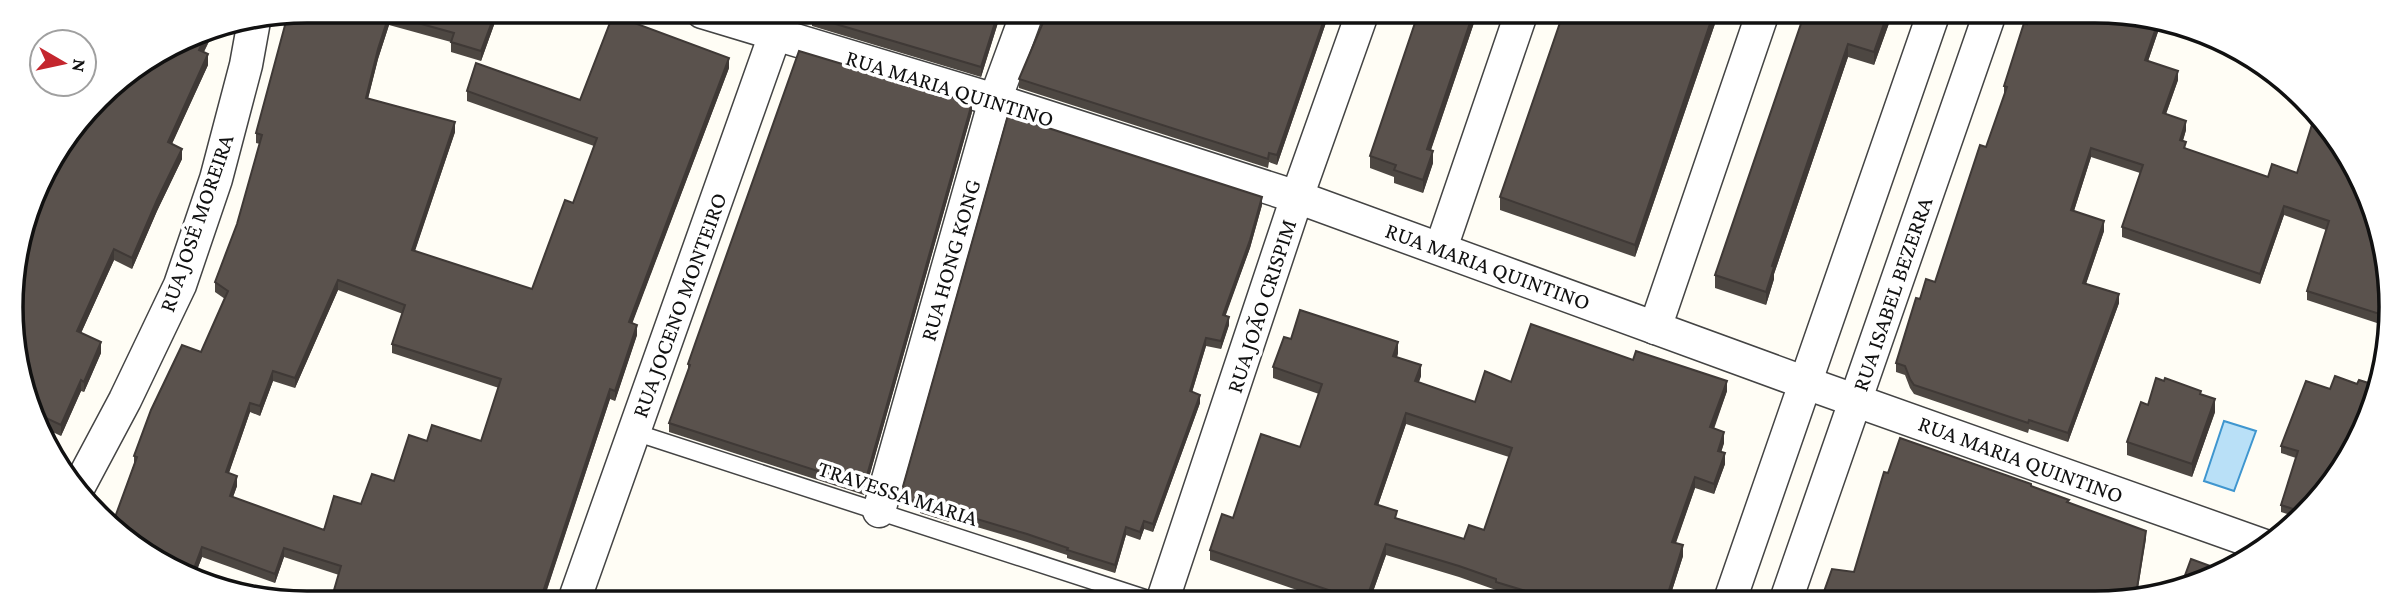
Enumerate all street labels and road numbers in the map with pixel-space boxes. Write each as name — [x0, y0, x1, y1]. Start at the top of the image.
street label: RUA MARIA QUINTINO — [843, 44, 1057, 132]
street label: RUA JOSÉ MOREIRA — [153, 130, 239, 315]
street label: RUA HONG KONG — [914, 176, 986, 344]
street label: RUA JOCENO MONTEIRO — [626, 189, 732, 421]
street label: RUA ISABEL BEZERRA — [1847, 193, 1938, 394]
street label: RUA JOÃO CRISPIM — [1221, 216, 1301, 396]
street label: RUA MARIA QUINTINO — [1382, 217, 1594, 315]
street label: RUA MARIA QUINTINO — [1915, 410, 2127, 508]
street label: TRAVESSA MARIA — [815, 455, 982, 531]

